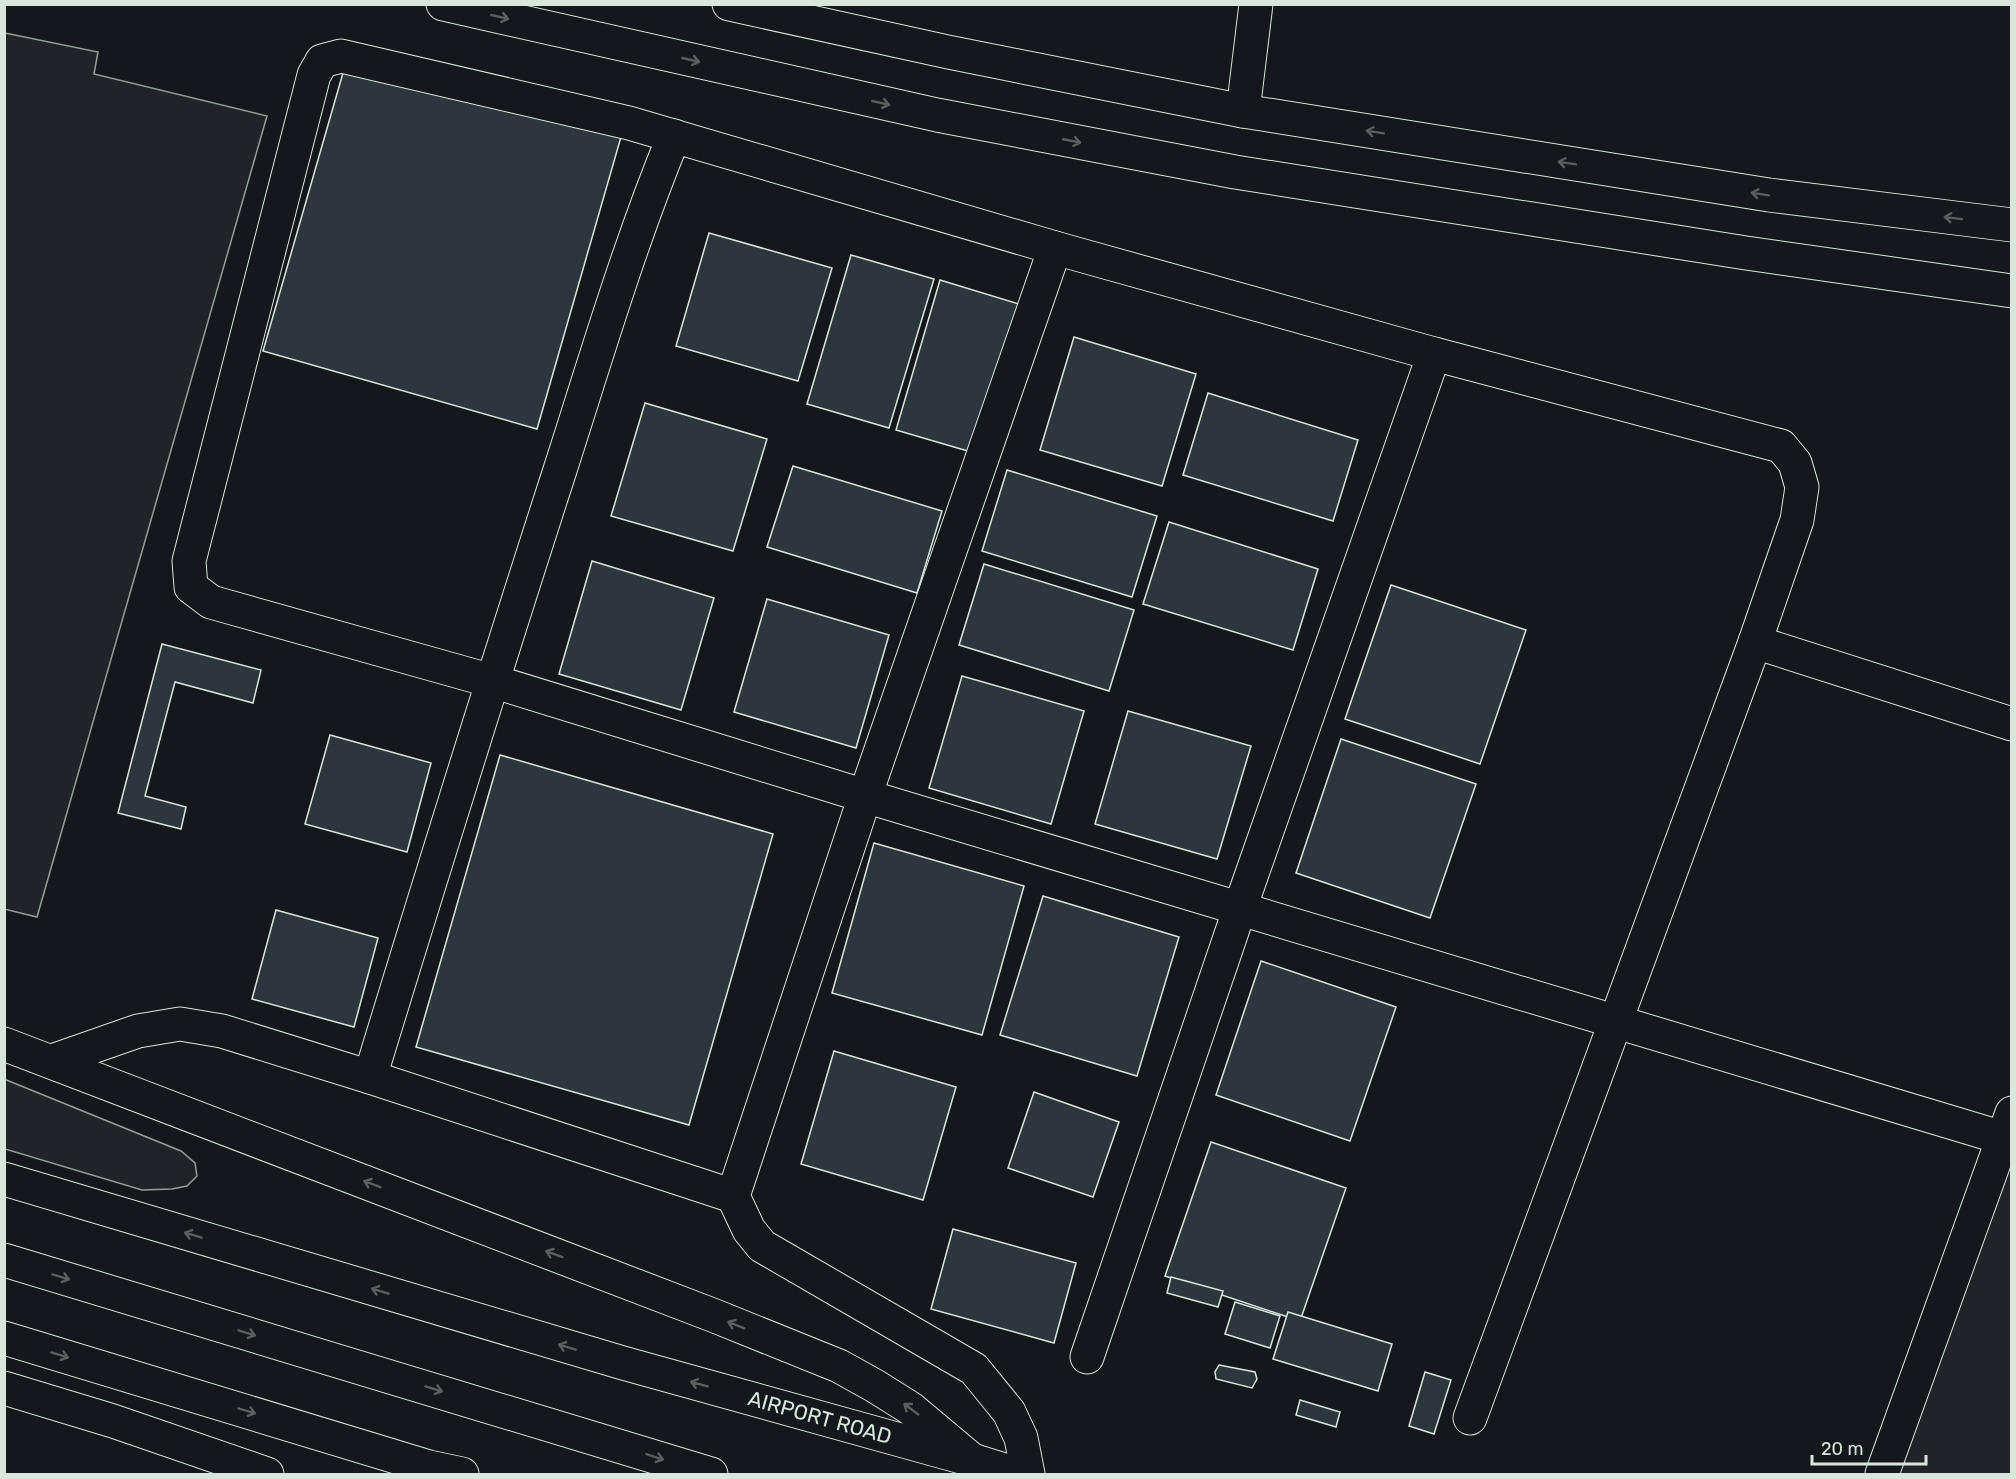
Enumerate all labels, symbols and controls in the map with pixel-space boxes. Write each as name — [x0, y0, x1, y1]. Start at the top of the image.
one-way arrow — [490, 12, 510, 23]
one-way arrow — [681, 54, 700, 66]
one-way arrow — [871, 97, 890, 109]
one-way arrow — [1365, 127, 1385, 138]
one-way arrow — [1062, 136, 1081, 147]
one-way arrow — [1558, 157, 1578, 168]
one-way arrow — [1751, 188, 1770, 199]
one-way arrow — [1944, 212, 1964, 223]
one-way arrow — [363, 1178, 382, 1189]
one-way arrow — [184, 1229, 203, 1240]
one-way arrow — [545, 1248, 564, 1259]
one-way arrow — [51, 1272, 70, 1283]
one-way arrow — [371, 1285, 390, 1296]
one-way arrow — [727, 1319, 745, 1330]
one-way arrow — [237, 1328, 256, 1339]
one-way arrow — [558, 1341, 577, 1352]
one-way arrow — [51, 1350, 70, 1361]
one-way arrow — [689, 1378, 708, 1389]
one-way arrow — [424, 1384, 443, 1395]
street label: AIRPORT ROAD — [745, 1385, 895, 1449]
one-way arrow — [903, 1403, 919, 1416]
one-way arrow — [237, 1407, 256, 1418]
scale bar — [1812, 1428, 1926, 1466]
text: 20 m — [1821, 1438, 1863, 1460]
one-way arrow — [645, 1452, 664, 1463]

